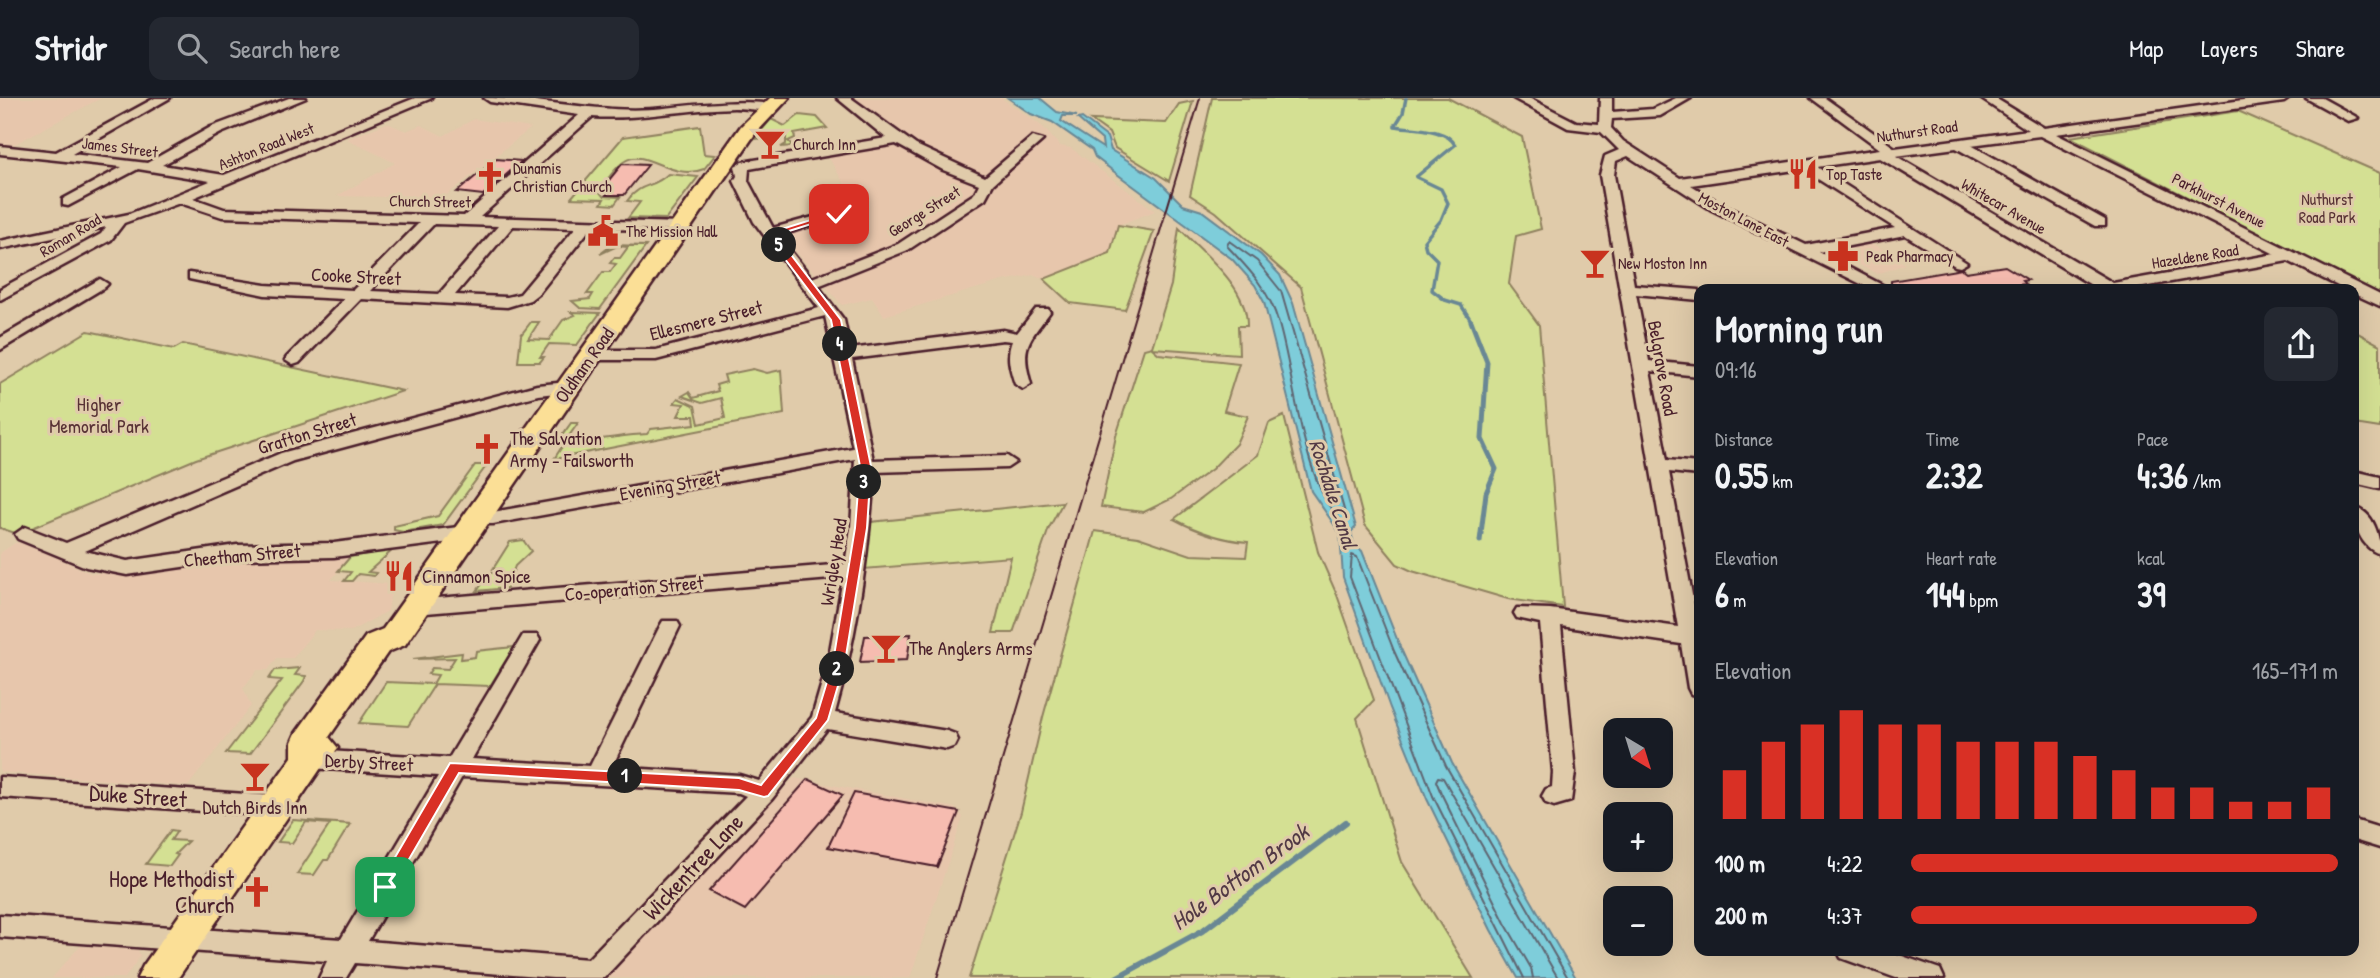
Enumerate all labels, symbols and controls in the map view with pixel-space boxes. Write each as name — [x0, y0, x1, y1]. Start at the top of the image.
search box — [149, 17, 639, 80]
text: Stridr — [35, 26, 107, 70]
icon: search — [173, 29, 211, 67]
text: Search here — [229, 31, 340, 66]
text: Map — [2129, 32, 2163, 64]
text: Layers — [2201, 32, 2258, 64]
text: Share — [2296, 32, 2345, 64]
street label: Nuthurst Road — [1875, 114, 1959, 148]
street label: Ashton Road West — [215, 117, 318, 175]
bar icon: Church Inn — [753, 127, 787, 161]
street label: James Street — [81, 131, 160, 163]
place label: Church Inn — [793, 133, 856, 155]
place label: Dunamis Christian Church — [513, 157, 612, 197]
restaurant icon: Top Taste — [1786, 157, 1820, 191]
church icon: Dunamis Christian Church — [473, 160, 507, 194]
place label: Top Taste — [1826, 163, 1883, 185]
street label: Parkhurst Avenue — [2169, 167, 2270, 233]
street label: Whitecar Avenue — [1957, 173, 2051, 240]
street label: George Street — [884, 180, 965, 242]
pin — [809, 184, 869, 244]
street label: Moston Lane East — [1695, 186, 1794, 252]
park label: Nuthurst Road Park — [2299, 188, 2356, 228]
street label: Church Street — [389, 189, 472, 213]
icon: check — [820, 195, 858, 233]
street label: Roman Road — [35, 208, 105, 262]
public building icon: The Mission Hall — [586, 214, 620, 248]
place label: The Mission Hall — [626, 220, 717, 242]
pin: 5 — [762, 228, 796, 262]
text: 5 — [774, 231, 783, 257]
street label: Hazeldene Road — [2150, 238, 2240, 274]
pharmacy icon: Peak Pharmacy — [1826, 239, 1860, 273]
place label: Peak Pharmacy — [1866, 245, 1954, 267]
bar icon: New Moston Inn — [1578, 246, 1612, 280]
place label: New Moston Inn — [1618, 252, 1707, 274]
street label: Cooke Street — [310, 261, 402, 291]
street label: Ellesmere Street — [647, 293, 766, 347]
text: Morning run — [1715, 302, 1883, 354]
button: share — [2264, 307, 2338, 381]
street label: Belgrave Road — [1642, 318, 1684, 418]
street label: Oldham Road — [548, 321, 620, 408]
pin: 4 — [822, 327, 858, 362]
text: 4 — [836, 330, 843, 356]
text: 09:16 — [1715, 354, 1757, 385]
park label: Higher Memorial Park — [49, 391, 149, 439]
street label: Grafton Street — [254, 406, 360, 460]
place label: The Salvation Army - Failsworth — [510, 425, 633, 473]
text: Distance — [1715, 426, 1773, 452]
text: Time — [1926, 426, 1960, 452]
text: Pace — [2137, 426, 2169, 452]
church icon: The Salvation Army - Failsworth — [470, 432, 504, 466]
water label: Rochdale Canal — [1302, 436, 1365, 554]
text: 0.55 — [1715, 452, 1768, 499]
text: 2:32 — [1926, 452, 1983, 499]
text: 4:36 — [2137, 452, 2188, 499]
street label: Evening Street — [617, 463, 723, 507]
pin: 3 — [846, 464, 882, 500]
text: 3 — [859, 468, 868, 494]
text: km — [1768, 468, 1793, 494]
text: /km — [2188, 468, 2221, 494]
street label: Wrigley Head — [813, 516, 853, 608]
street label: Cheetham Street — [183, 537, 302, 573]
text: Elevation — [1715, 545, 1778, 571]
text: Heart rate — [1926, 545, 1997, 571]
text: kcal — [2137, 545, 2165, 571]
restaurant icon: Cinnamon Spice — [382, 559, 416, 593]
place label: Cinnamon Spice — [422, 563, 531, 589]
street label: Co-operation Street — [563, 569, 705, 607]
text: 6 — [1715, 571, 1729, 618]
text: 144 — [1926, 571, 1965, 618]
text: 39 — [2137, 571, 2166, 618]
text: m — [1729, 587, 1746, 613]
text: bpm — [1965, 587, 1998, 613]
bar icon: The Anglers Arms — [869, 631, 903, 665]
place label: The Anglers Arms — [909, 635, 1033, 661]
pin: 2 — [820, 652, 854, 686]
text: 2 — [832, 655, 841, 681]
text: Elevation — [1715, 655, 1791, 686]
text: 165–171 m — [2252, 655, 2338, 686]
north arrow — [1603, 718, 1673, 788]
map controls — [1603, 718, 1673, 956]
street label: Derby Street — [324, 747, 414, 777]
pin: 1 — [608, 758, 642, 794]
bar icon: Dutch Birds Inn — [238, 759, 272, 793]
text: 1 — [621, 762, 628, 788]
street label: Duke Street — [88, 777, 189, 814]
place label: Dutch Birds Inn — [203, 794, 307, 820]
button: + — [1603, 802, 1673, 872]
street label: Wickentree Lane — [635, 807, 750, 927]
water label: Hole Bottom Brook — [1164, 814, 1316, 937]
text: 100 m — [1715, 848, 1765, 879]
text: 4:22 — [1827, 848, 1863, 879]
pin — [355, 857, 415, 917]
place label: Hope Methodist Church — [109, 863, 235, 920]
icon: arrive — [366, 868, 404, 906]
church icon: Hope Methodist Church — [240, 875, 274, 909]
button: − — [1603, 886, 1673, 956]
text: 200 m — [1715, 900, 1767, 931]
text: 4:37 — [1827, 900, 1863, 931]

